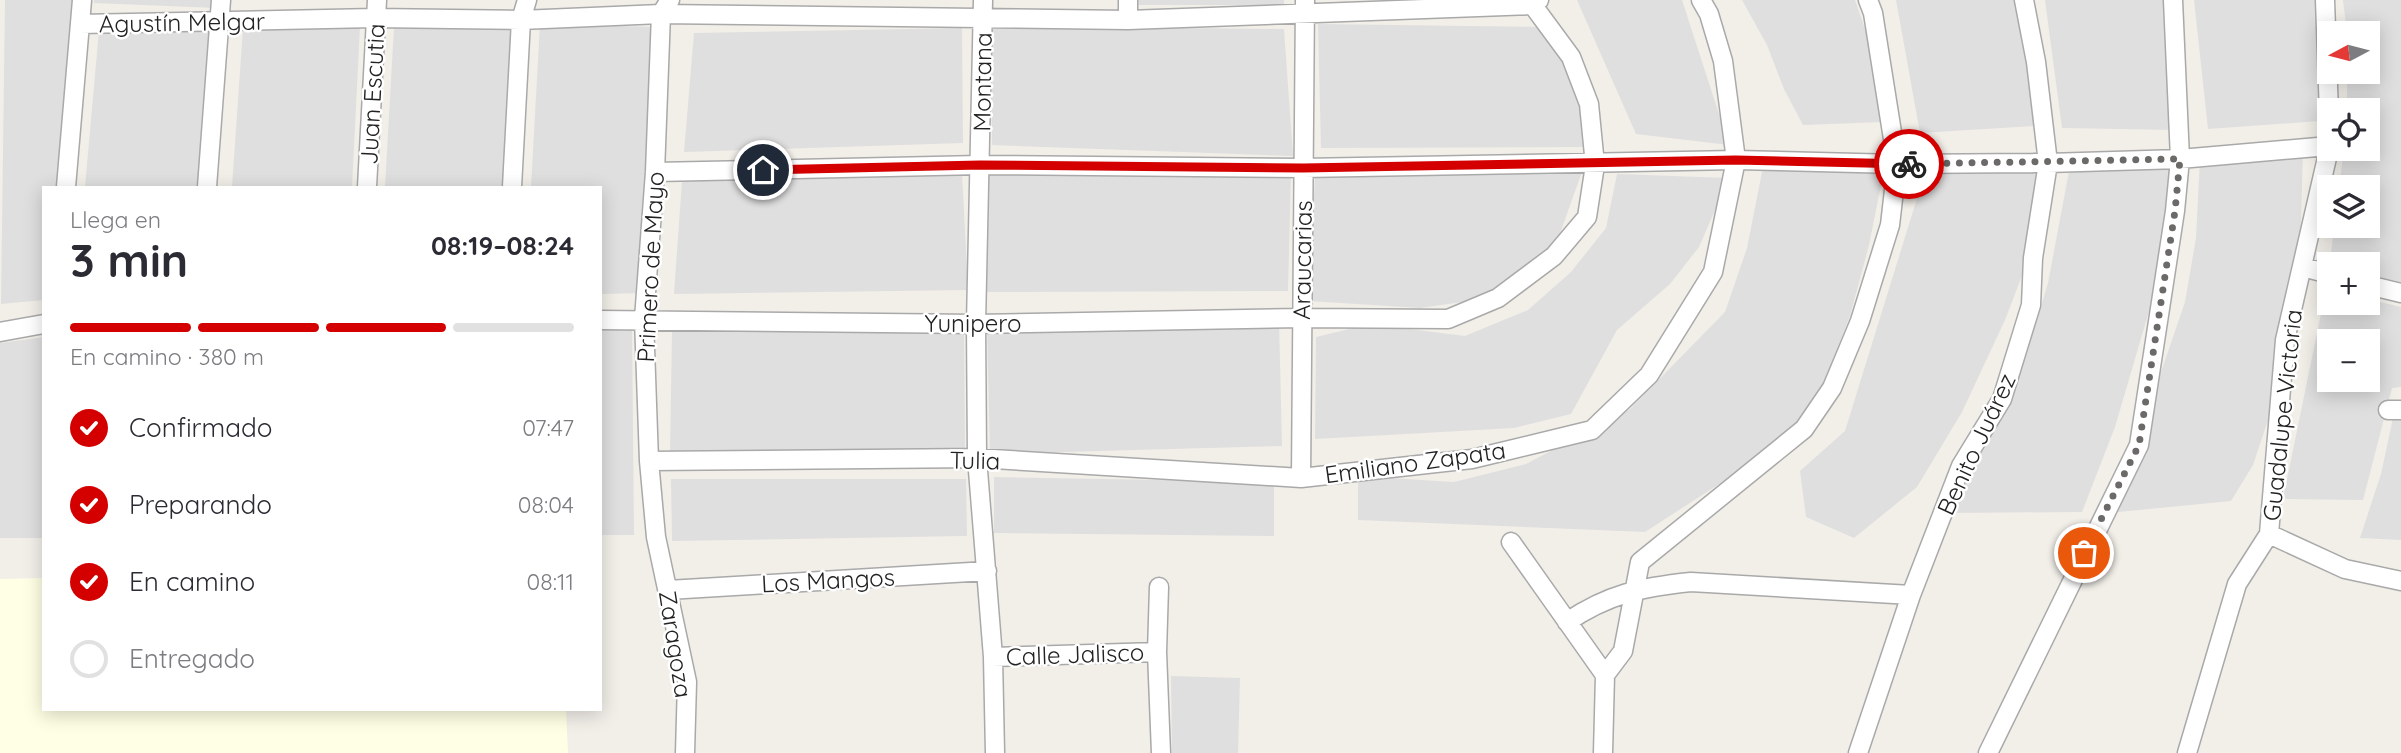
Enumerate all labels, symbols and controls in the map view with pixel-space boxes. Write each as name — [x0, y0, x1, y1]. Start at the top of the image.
street label: Agustín Melgar — [99, 6, 265, 38]
north arrow — [2317, 21, 2380, 84]
map controls — [2317, 21, 2380, 392]
street label: Juan Escutia — [353, 23, 391, 165]
street label: Montana — [966, 32, 998, 132]
button: locate — [2317, 98, 2380, 161]
courier — [1874, 129, 1944, 199]
pin — [733, 140, 793, 200]
icon: bike — [1890, 145, 1928, 183]
icon: home — [744, 151, 782, 189]
street label: Primero de Mayo — [630, 171, 670, 363]
button: layers — [2317, 175, 2380, 238]
street label: Araucarias — [1286, 200, 1318, 320]
text: Llega en — [70, 205, 161, 234]
text: 08:19–08:24 — [431, 229, 574, 262]
text: 3 min — [70, 231, 188, 289]
button: + — [2317, 252, 2380, 315]
street label: Yunipero — [925, 308, 1021, 338]
street label: Guadalupe Victoria — [2256, 308, 2308, 522]
button: − — [2317, 329, 2380, 392]
text: En camino · 380 m — [70, 342, 264, 371]
street label: Benito Juárez — [1930, 368, 2022, 520]
icon: check — [70, 409, 108, 447]
text: Confirmado — [129, 411, 273, 444]
text: 07:47 — [522, 413, 574, 442]
street label: Emiliano Zapata — [1323, 434, 1507, 490]
street label: Tulia — [949, 445, 1001, 475]
icon: check — [70, 486, 108, 524]
text: Preparando — [129, 488, 272, 521]
text: 08:04 — [518, 490, 574, 519]
pin — [2054, 523, 2114, 583]
icon: bag — [2065, 534, 2103, 572]
street label: Los Mangos — [761, 562, 895, 598]
icon: check — [70, 563, 108, 601]
text: En camino — [129, 565, 255, 598]
text: 08:11 — [527, 567, 574, 596]
street label: Zaragoza — [653, 588, 699, 700]
street label: Calle Jalisco — [1005, 637, 1145, 671]
text: Entregado — [129, 642, 255, 675]

